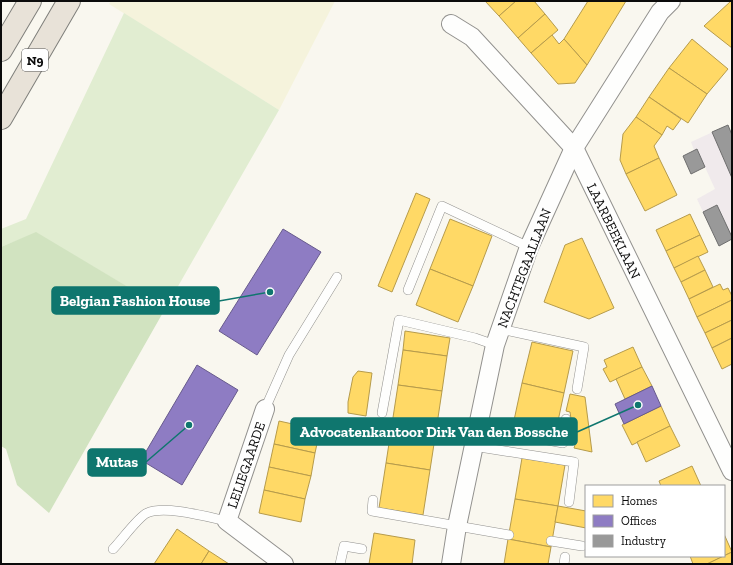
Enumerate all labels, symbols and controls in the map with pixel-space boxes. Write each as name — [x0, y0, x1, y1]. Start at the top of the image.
road number: N9 — [22, 49, 48, 71]
street label: LAARBEEKLAAN — [583, 181, 644, 282]
street label: NACHTEGAALLAAN — [494, 206, 555, 330]
callout: Belgian Fashion House — [52, 287, 219, 314]
text: Belgian Fashion House — [60, 292, 210, 310]
callout: Advocatenkantoor Dirk Van den Bossche — [291, 418, 577, 445]
street label: LELIEGAARDE — [224, 420, 269, 511]
text: Advocatenkantoor Dirk Van den Bossche — [300, 423, 568, 441]
callout: Mutas — [88, 449, 146, 476]
text: Mutas — [96, 453, 138, 471]
legend — [585, 485, 725, 557]
text: Homes — [621, 494, 657, 508]
text: Offices — [621, 514, 657, 528]
text: Industry — [621, 534, 667, 548]

